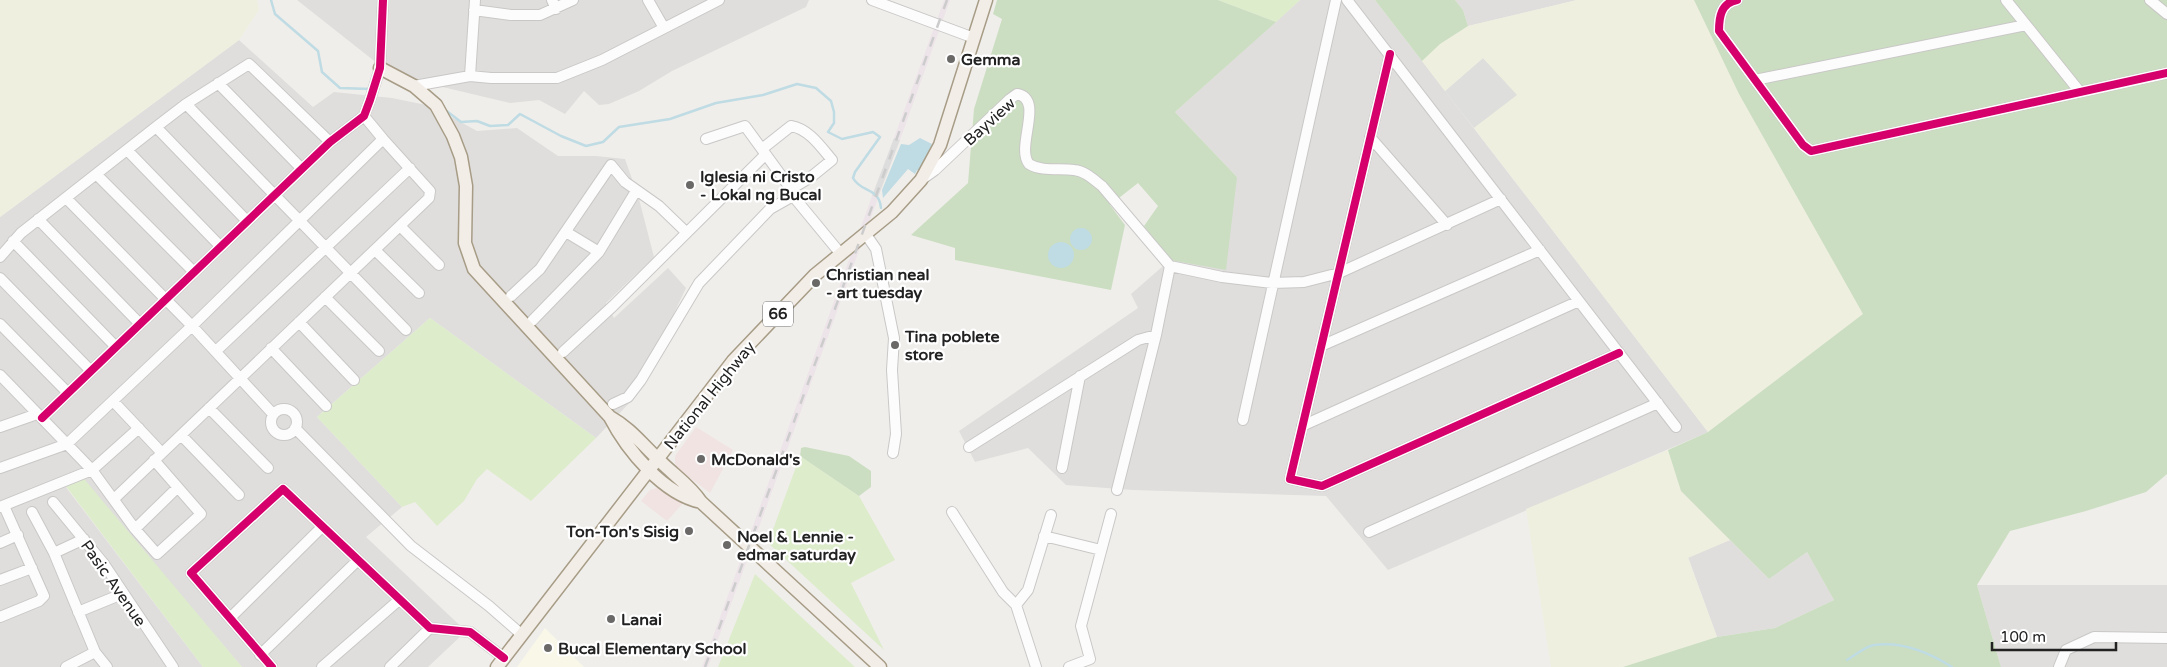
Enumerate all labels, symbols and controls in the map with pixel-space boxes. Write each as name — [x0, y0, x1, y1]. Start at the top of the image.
place label: Gemma — [961, 50, 1021, 70]
marker: Gemma — [945, 53, 957, 65]
street label: Bayview — [960, 93, 1020, 150]
place label: Iglesia ni Cristo - Lokal ng Bucal — [700, 167, 822, 205]
marker: Iglesia ni Cristo - Lokal ng Bucal — [684, 179, 696, 191]
place label: Christian neal - art tuesday — [826, 265, 929, 303]
marker: Christian neal - art tuesday — [810, 277, 822, 289]
road number: 66 — [763, 302, 793, 326]
place label: Tina poblete store — [904, 327, 999, 365]
street label: National Highway — [660, 337, 760, 454]
marker: Tina poblete store — [889, 339, 901, 351]
place label: McDonald's — [711, 450, 801, 470]
marker: McDonald's — [695, 453, 707, 465]
place label: Ton-Ton's Sisig — [565, 522, 679, 542]
marker: Ton-Ton's Sisig — [683, 525, 695, 537]
place label: Noel & Lennie - edmar saturday — [737, 527, 856, 565]
street label: Pasic Avenue — [76, 536, 150, 631]
marker: Noel & Lennie - edmar saturday — [721, 539, 733, 551]
place label: Lanai — [621, 610, 662, 630]
marker: Lanai — [605, 613, 617, 625]
scale bar — [1992, 620, 2116, 652]
text: 100 m — [2000, 628, 2046, 646]
place label: Bucal Elementary School — [558, 639, 746, 659]
marker: Bucal Elementary School — [542, 642, 554, 654]

